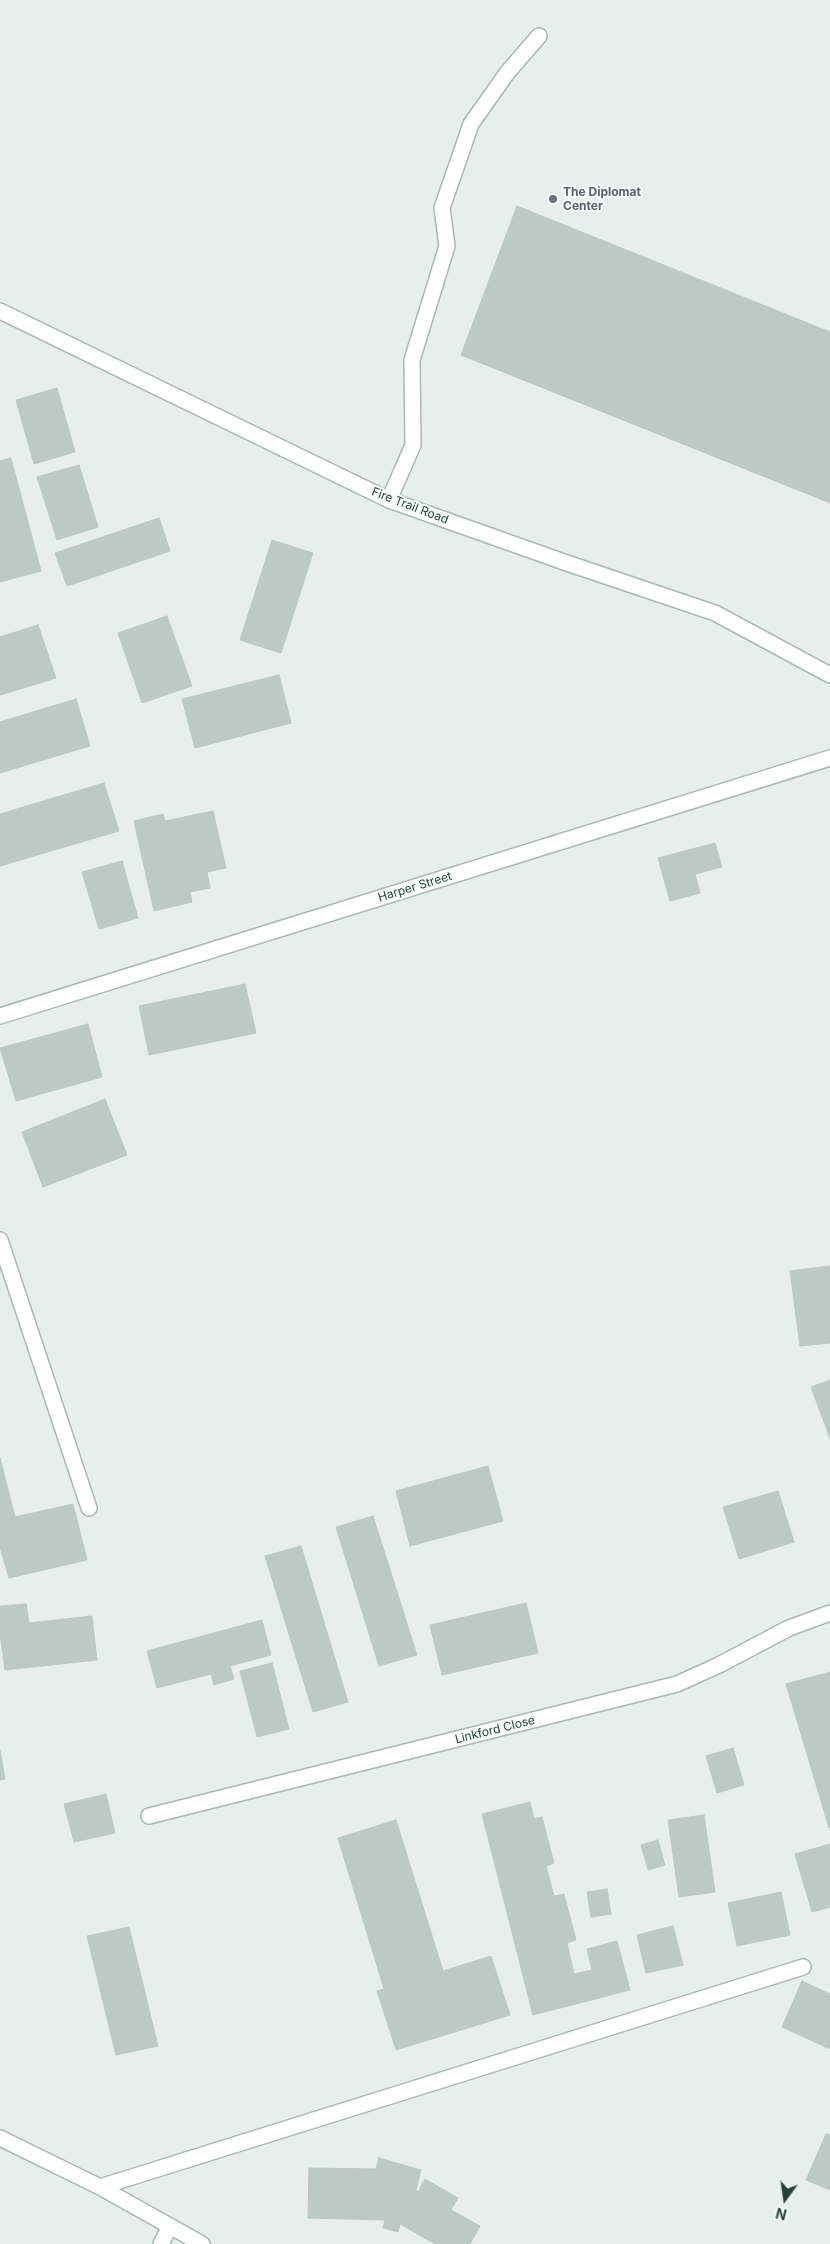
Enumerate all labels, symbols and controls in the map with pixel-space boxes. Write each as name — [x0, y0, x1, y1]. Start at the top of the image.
place label: The Diplomat Center — [563, 185, 641, 213]
marker: The Diplomat Center — [547, 193, 559, 205]
street label: Fire Trail Road — [370, 485, 450, 527]
street label: Harper Street — [376, 869, 454, 905]
street label: Linkford Close — [454, 1713, 536, 1747]
north arrow — [760, 2174, 810, 2224]
text: N — [774, 2205, 788, 2224]

